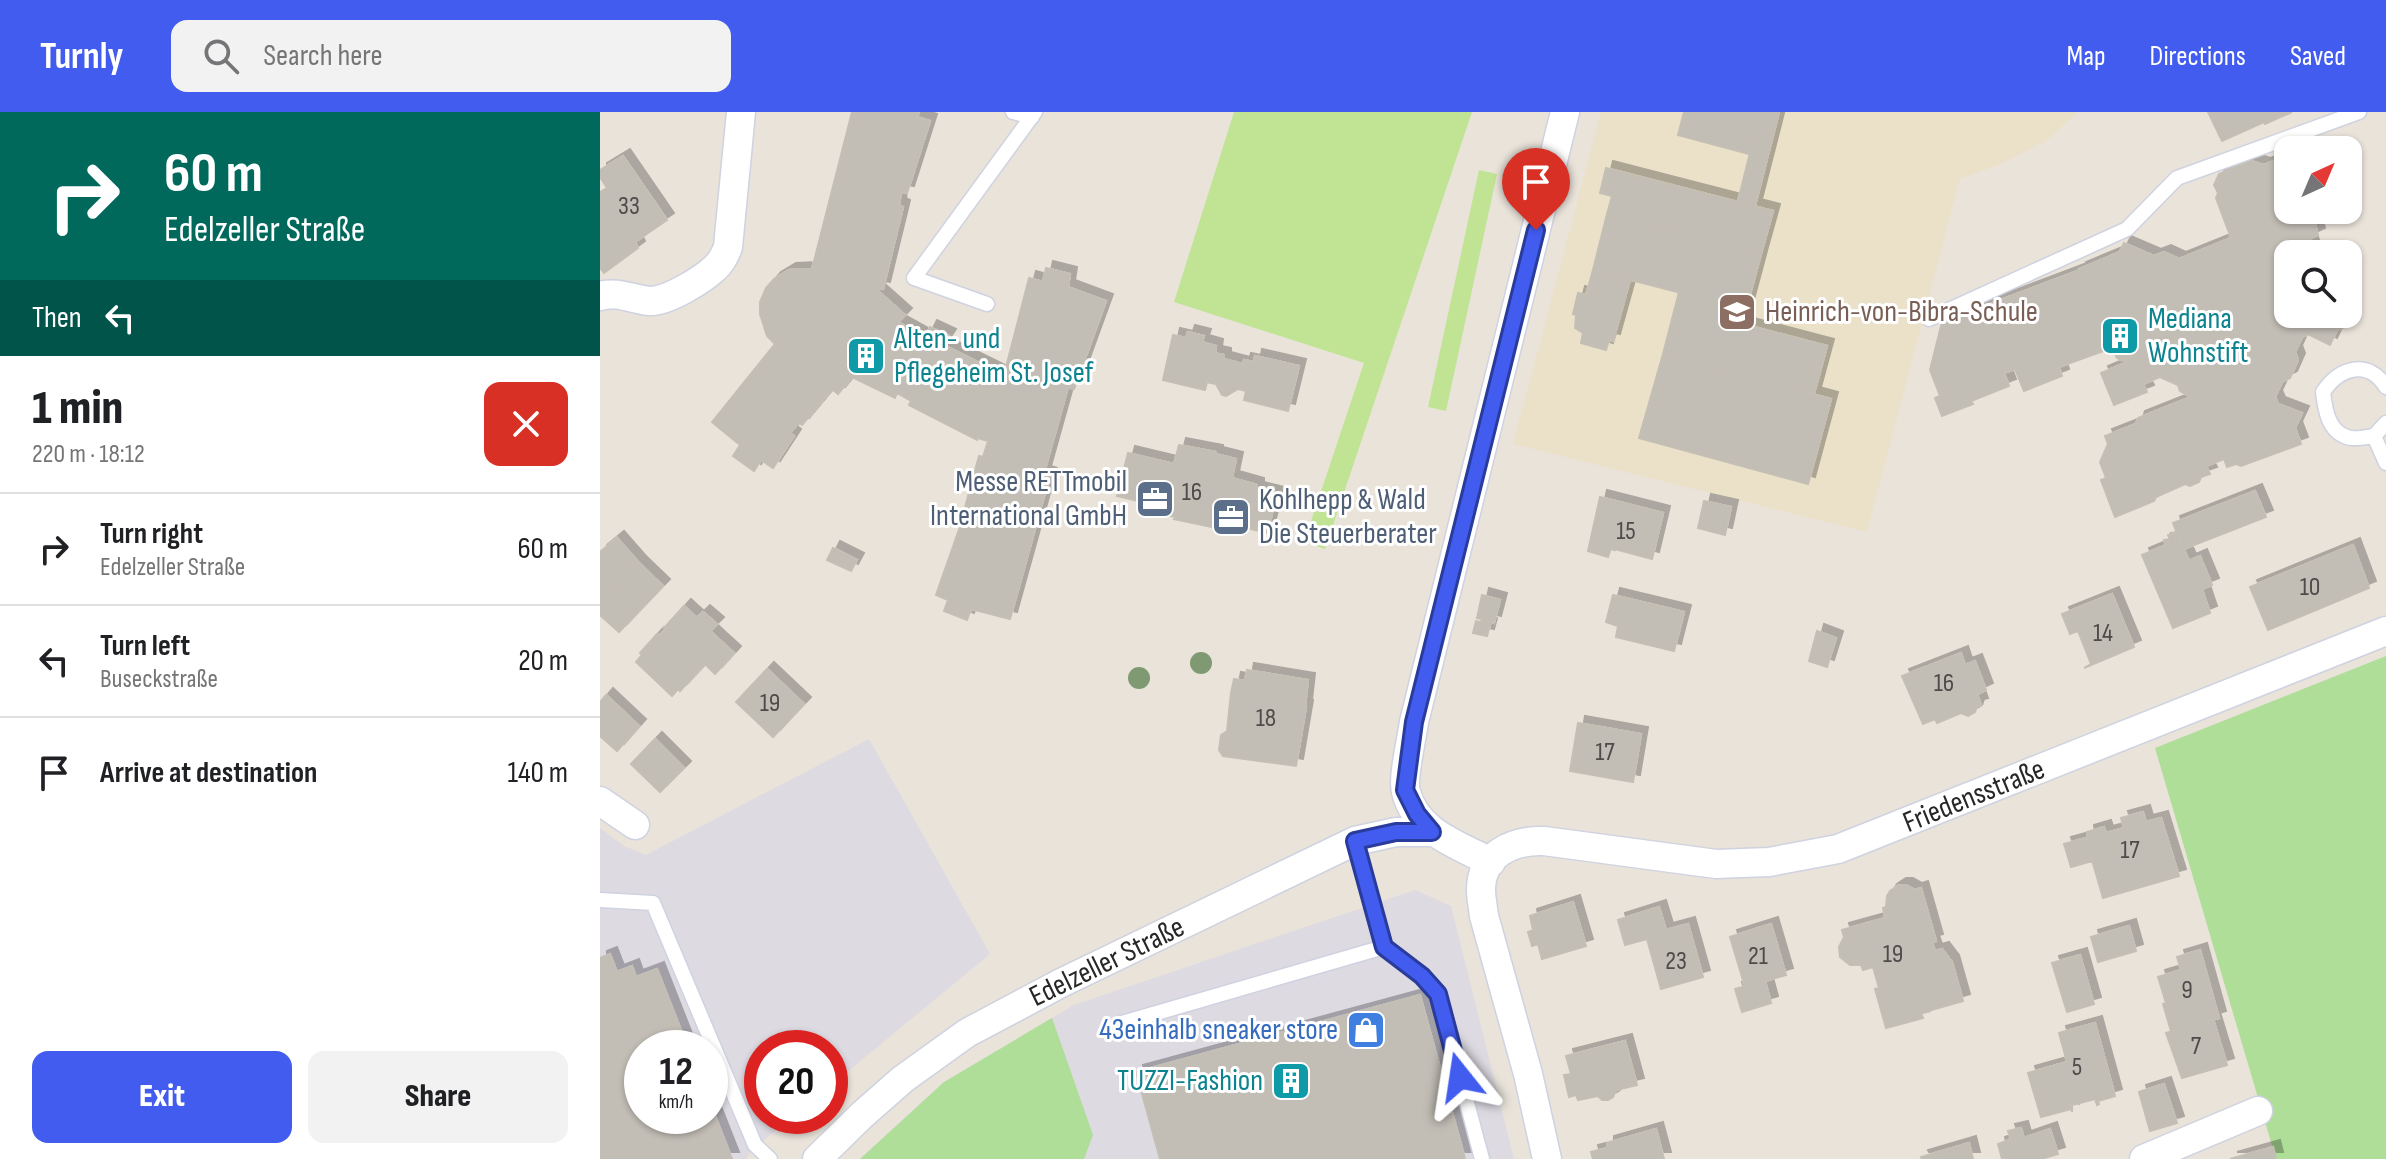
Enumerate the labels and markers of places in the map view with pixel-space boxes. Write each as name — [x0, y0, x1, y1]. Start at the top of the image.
pin — [1502, 148, 1570, 230]
school or university icon: Heinrich-von-Bibra-Schule — [1716, 291, 1758, 333]
place label: Heinrich-von-Bibra-Schule — [1765, 294, 2038, 330]
place label: Mediana Wohnstift — [2148, 301, 2248, 371]
building icon: Mediana Wohnstift — [2099, 315, 2141, 357]
place label: Alten- und Pflegeheim St. Josef — [893, 321, 1094, 391]
building icon: Alten- und Pflegeheim St. Josef — [845, 335, 887, 377]
place label: Messe RETTmobil International GmbH — [930, 464, 1127, 534]
office icon: Messe RETTmobil International GmbH — [1134, 478, 1176, 520]
place label: Kohlhepp & Wald Die Steuerberater — [1259, 482, 1437, 552]
office icon: Kohlhepp & Wald Die Steuerberater — [1210, 496, 1252, 538]
shop icon: 43einhalb sneaker store — [1345, 1009, 1387, 1051]
place label: 43einhalb sneaker store — [1099, 1012, 1338, 1048]
building icon: TUZZI-Fashion — [1270, 1060, 1312, 1102]
place label: TUZZI-Fashion — [1117, 1063, 1263, 1099]

